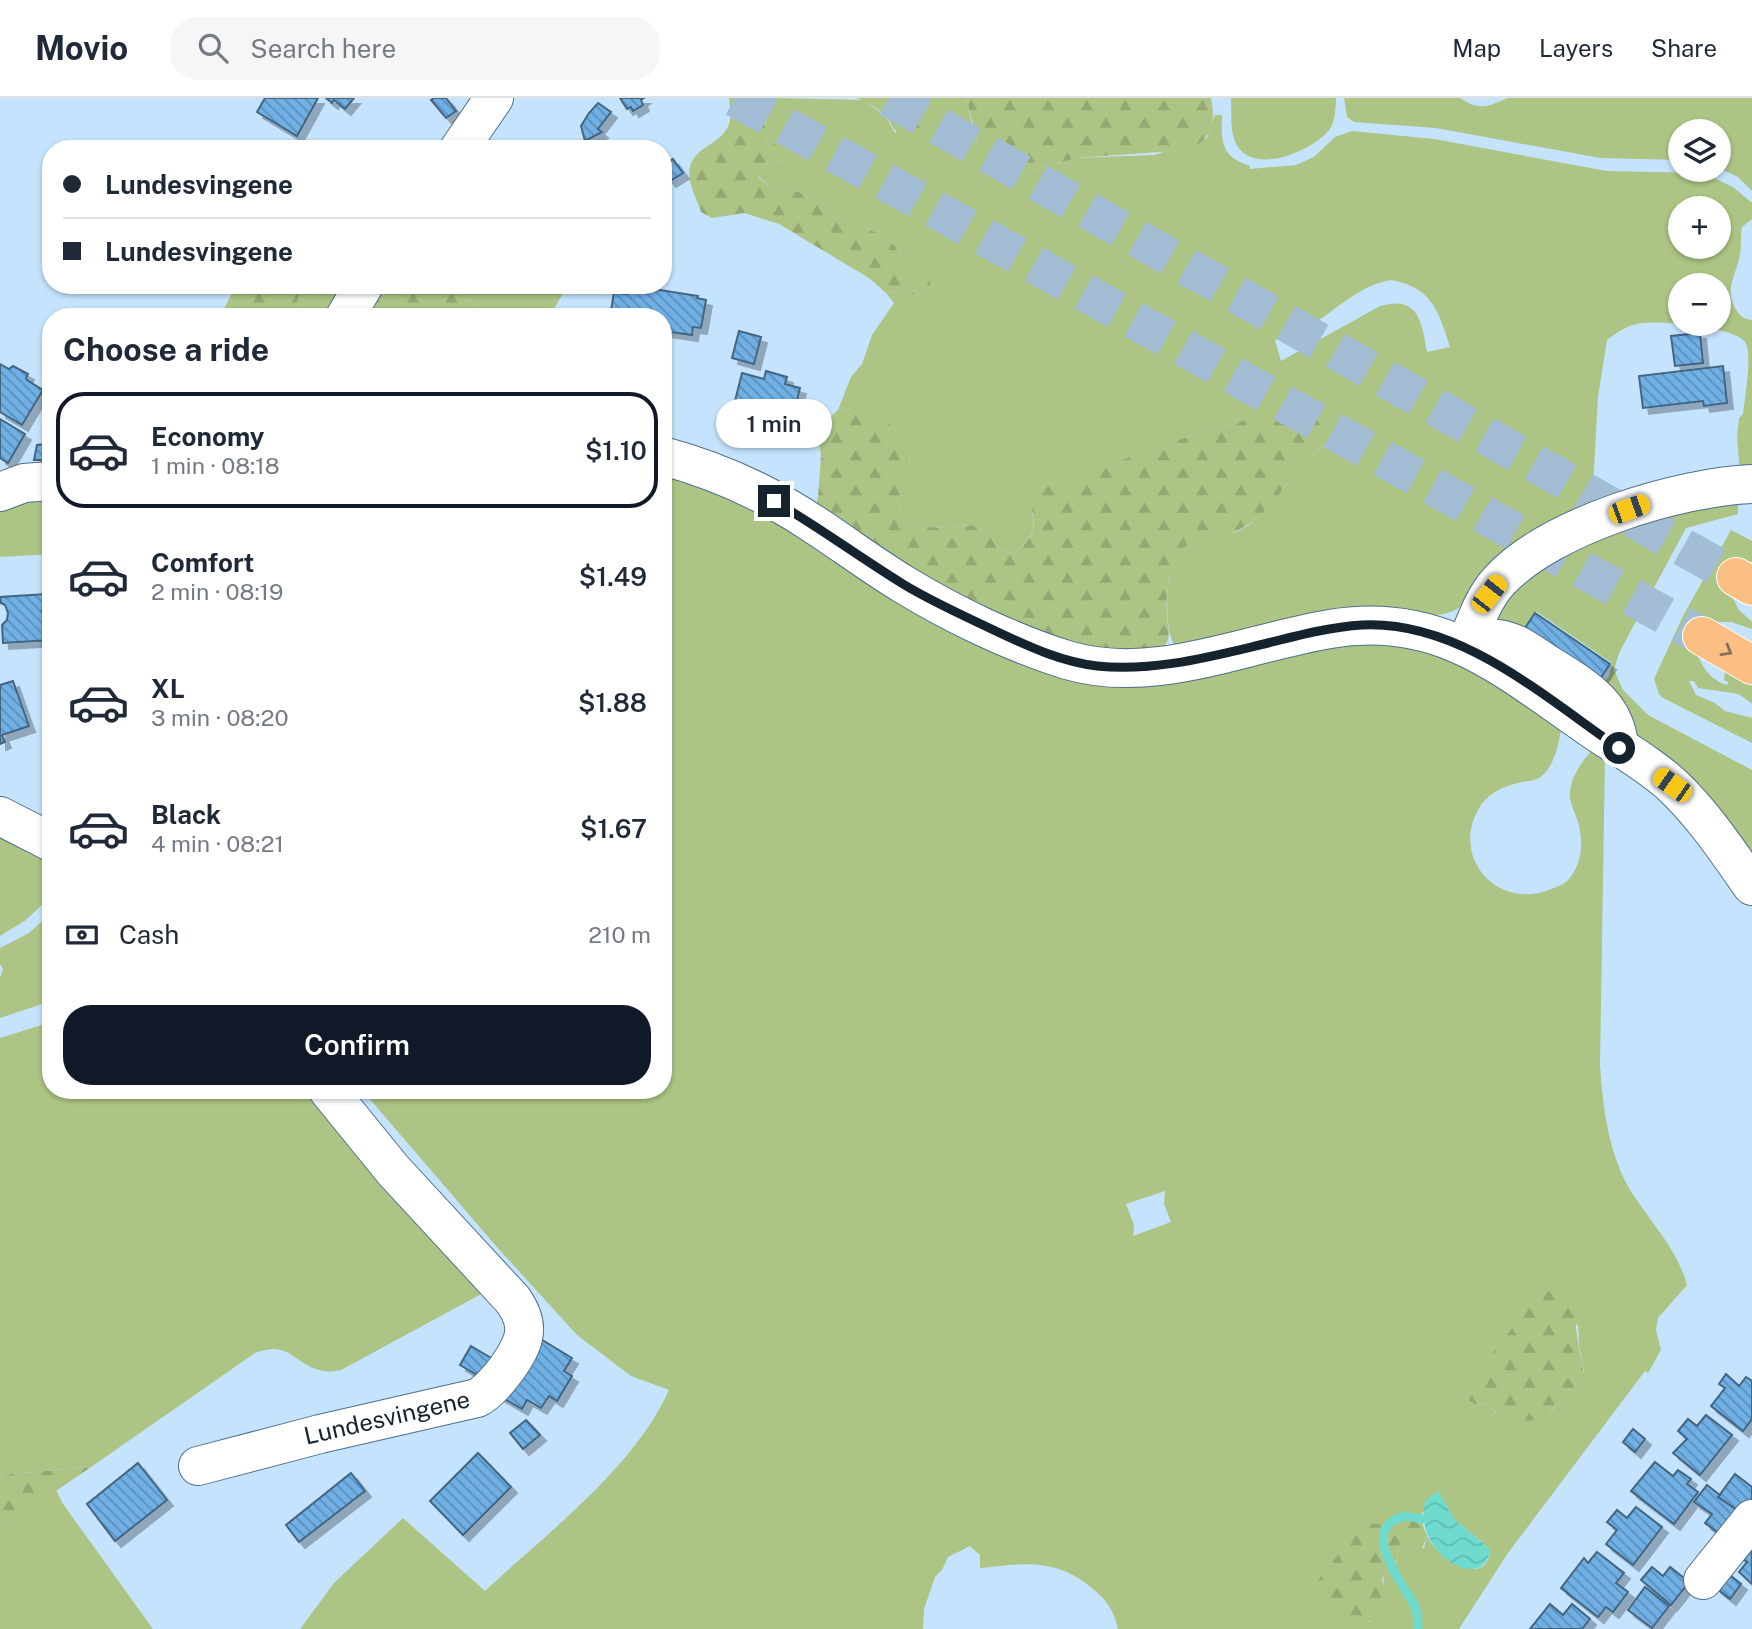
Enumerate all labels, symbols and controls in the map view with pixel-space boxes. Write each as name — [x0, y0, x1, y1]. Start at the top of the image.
search box — [170, 17, 660, 80]
text: Movio — [35, 29, 128, 67]
icon: search — [194, 29, 232, 67]
text: Search here — [250, 33, 396, 64]
text: Map — [1452, 34, 1501, 62]
text: Layers — [1539, 34, 1613, 62]
text: Share — [1651, 34, 1717, 62]
map controls — [1668, 119, 1731, 336]
button: layers — [1668, 119, 1731, 182]
text: Lundesvingene — [105, 169, 293, 200]
button: + — [1668, 196, 1731, 259]
text: Lundesvingene — [105, 236, 293, 267]
button: − — [1668, 273, 1731, 336]
text: Choose a ride — [63, 331, 269, 368]
callout: 1 min — [716, 400, 832, 448]
text: 1 min — [747, 410, 801, 437]
icon: car — [67, 419, 130, 482]
text: Economy — [151, 421, 264, 452]
text: $1.10 — [585, 435, 647, 466]
text: 1 min · 08:18 — [151, 452, 280, 479]
route end — [758, 485, 790, 517]
car — [1606, 492, 1653, 526]
icon: car — [67, 545, 130, 608]
text: Comfort — [151, 547, 254, 578]
text: $1.49 — [579, 561, 647, 592]
car — [1468, 571, 1511, 617]
text: 2 min · 08:19 — [151, 578, 283, 605]
one-way arrow — [1720, 643, 1732, 656]
icon: car — [67, 671, 130, 734]
text: XL — [151, 673, 185, 704]
text: $1.88 — [578, 687, 647, 718]
text: 3 min · 08:20 — [151, 704, 289, 731]
route start — [1603, 732, 1635, 764]
car — [1649, 764, 1696, 806]
icon: car — [67, 797, 130, 860]
text: Black — [151, 799, 221, 830]
text: $1.67 — [580, 813, 647, 844]
text: 4 min · 08:21 — [151, 830, 284, 857]
icon: cash — [63, 916, 101, 954]
text: Cash — [119, 919, 179, 950]
text: 210 m — [588, 921, 651, 948]
button: Confirm — [63, 1005, 651, 1085]
street label: Lundesvingene — [301, 1384, 472, 1450]

